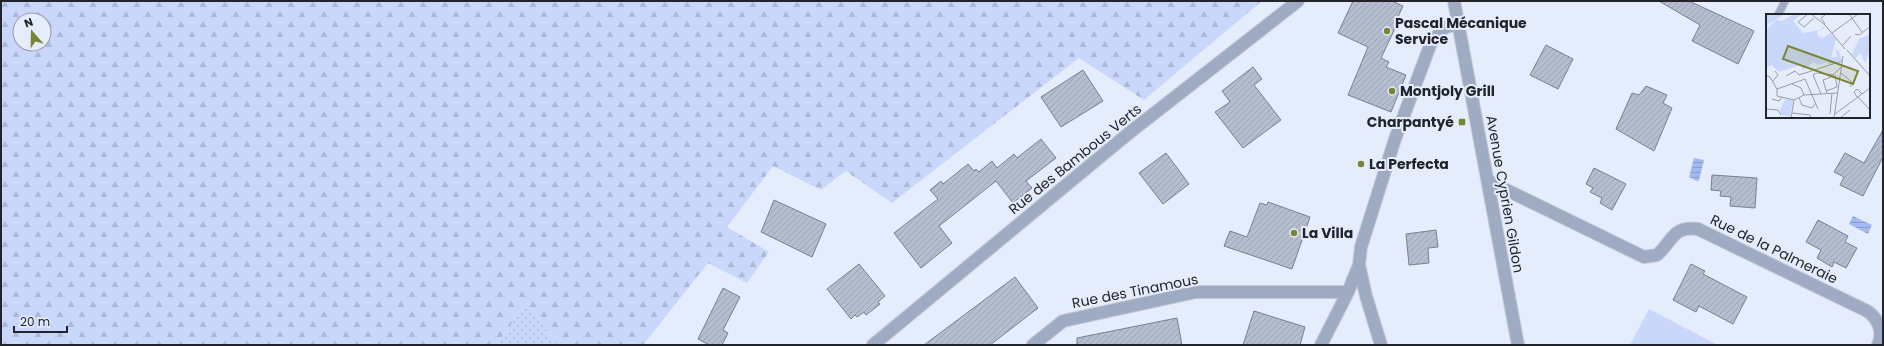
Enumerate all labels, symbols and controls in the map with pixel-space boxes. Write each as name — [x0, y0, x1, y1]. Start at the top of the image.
north arrow — [12, 12, 52, 52]
place label: Pascal Mécanique Service — [1395, 13, 1527, 49]
text: N — [22, 14, 35, 32]
inset map — [1766, 14, 1870, 118]
marker: Pascal Mécanique Service — [1382, 26, 1392, 36]
place label: Montjoly Grill — [1400, 81, 1495, 101]
marker: Montjoly Grill — [1387, 86, 1397, 96]
street label: Rue des Bambous Verts — [1004, 99, 1146, 219]
place label: Charpantyé — [1367, 112, 1454, 132]
street label: Avenue Cyprien Gildon — [1481, 114, 1529, 274]
marker: Charpantyé — [1457, 117, 1467, 127]
place label: La Perfecta — [1369, 154, 1449, 174]
marker: La Perfecta — [1356, 159, 1366, 169]
street label: Rue de la Palmeraie — [1707, 209, 1841, 289]
place label: La Villa — [1302, 223, 1353, 243]
marker: La Villa — [1289, 228, 1299, 238]
street label: Rue des Tinamous — [1070, 269, 1200, 313]
scale bar — [14, 308, 67, 334]
text: 20 m — [20, 313, 50, 330]

